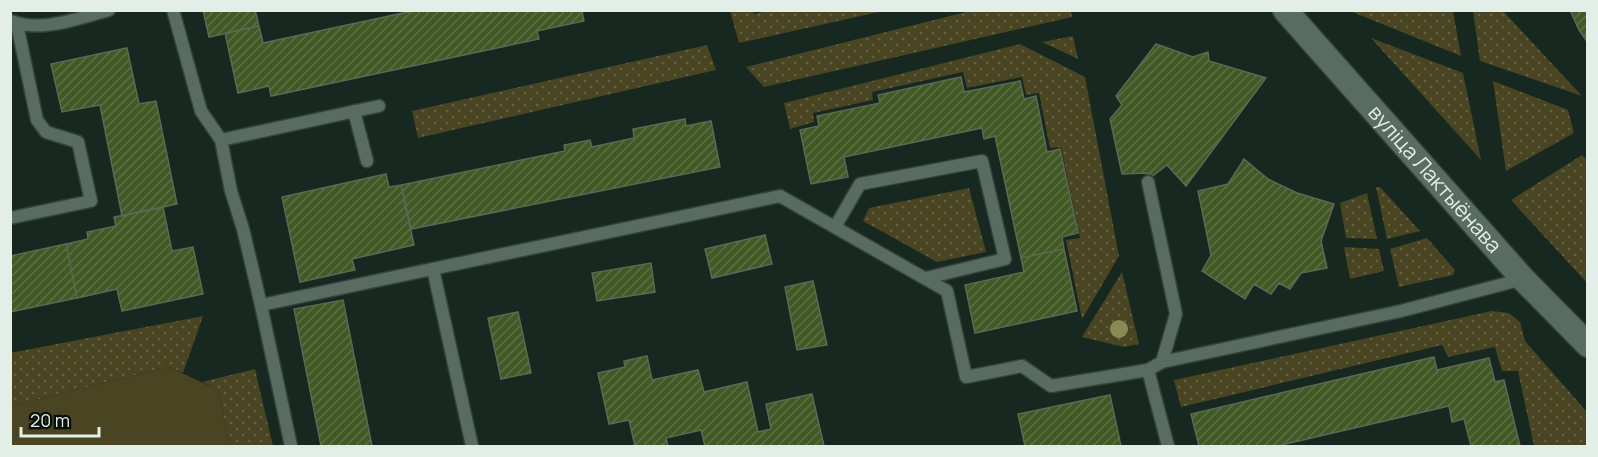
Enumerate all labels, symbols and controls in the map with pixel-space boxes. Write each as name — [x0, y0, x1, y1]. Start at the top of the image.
street label: вуліца Лактыёнава — [1363, 99, 1508, 258]
scale bar — [21, 400, 99, 438]
text: 20 m — [30, 408, 70, 432]

